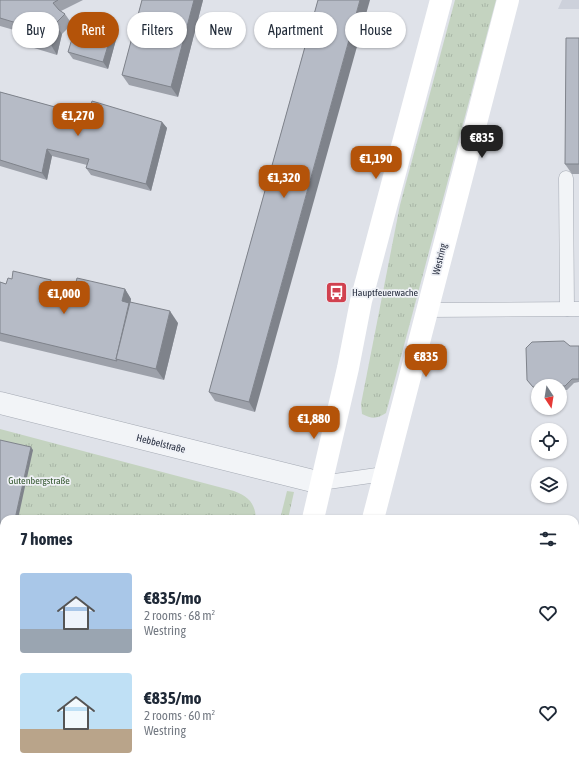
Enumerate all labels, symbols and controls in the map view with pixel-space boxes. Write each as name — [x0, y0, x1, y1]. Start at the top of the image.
chip: Buy — [12, 12, 59, 48]
chip: Rent — [67, 12, 119, 48]
chip: Filters — [127, 12, 187, 48]
chip: New — [195, 12, 246, 48]
chip: Apartment — [254, 12, 337, 48]
chip: House — [345, 12, 406, 48]
pin: €1,270 — [45, 103, 111, 137]
text: €1,270 — [62, 108, 94, 123]
pin: €835 — [458, 125, 506, 159]
text: €835 — [470, 130, 494, 145]
pin: €1,190 — [343, 146, 409, 180]
text: €1,190 — [360, 151, 392, 166]
pin: €1,320 — [251, 165, 317, 199]
text: €1,320 — [268, 170, 300, 185]
street label: Westring — [430, 241, 449, 276]
bus stop icon: Hauptfeuerwache — [323, 279, 349, 305]
pin: €1,000 — [31, 281, 97, 315]
text: €1,000 — [48, 286, 80, 301]
place label: Hauptfeuerwache — [352, 287, 419, 298]
pin: €835 — [402, 344, 450, 378]
text: €835 — [414, 349, 438, 364]
north arrow — [531, 379, 567, 415]
map controls — [531, 379, 567, 503]
pin: €1,880 — [281, 406, 347, 440]
text: €1,880 — [298, 411, 330, 426]
button: locate — [531, 423, 567, 459]
street label: Hebbelstraße — [135, 432, 187, 455]
button: layers — [531, 467, 567, 503]
park label: Gutenbergstraße — [8, 475, 70, 486]
icon: filters — [537, 528, 559, 550]
text: 7 homes — [20, 529, 73, 549]
text: €835/mo — [144, 588, 202, 608]
icon: home — [52, 589, 100, 637]
icon: heart — [537, 602, 559, 624]
text: 2 rooms · 68 m² — [144, 608, 215, 623]
text: Westring — [144, 623, 186, 638]
text: €835/mo — [144, 688, 202, 708]
icon: home — [52, 689, 100, 737]
icon: heart — [537, 702, 559, 724]
text: 2 rooms · 60 m² — [144, 708, 215, 723]
text: Westring — [144, 723, 186, 738]

